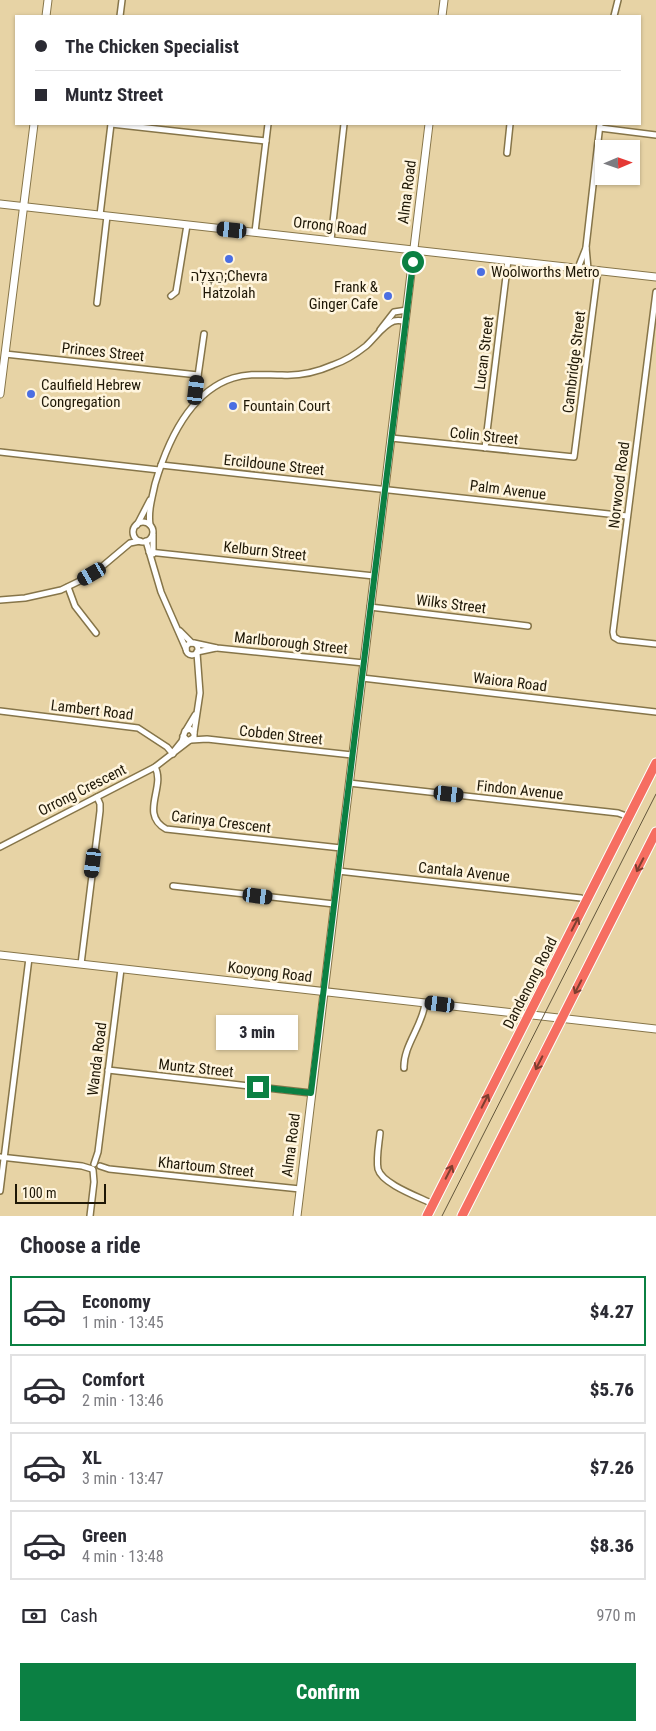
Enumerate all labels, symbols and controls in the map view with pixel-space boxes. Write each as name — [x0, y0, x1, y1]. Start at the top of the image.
text: The Chicken Specialist — [65, 35, 239, 58]
text: Muntz Street — [65, 83, 163, 106]
north arrow — [595, 140, 640, 185]
map controls — [595, 140, 640, 185]
street label: Alma Road — [394, 159, 420, 225]
street label: Orrong Road — [292, 213, 368, 239]
car — [216, 221, 247, 239]
route start — [402, 251, 424, 273]
marker: הַצָּלָה;Chevra Hatzolah — [223, 253, 235, 265]
place label: Woolworths Metro — [491, 263, 600, 281]
marker: Woolworths Metro — [475, 266, 487, 278]
place label: הַצָּלָה;Chevra Hatzolah — [190, 267, 268, 302]
place label: Frank & Ginger Cafe — [309, 278, 379, 313]
marker: Frank & Ginger Cafe — [382, 290, 394, 302]
street label: Cambridge Street — [559, 310, 589, 414]
street label: Lucan Street — [471, 315, 497, 391]
street label: Princes Street — [61, 339, 145, 365]
car — [186, 374, 205, 406]
place label: Caulfield Hebrew Congregation — [41, 376, 141, 411]
marker: Caulfield Hebrew Congregation — [25, 388, 37, 400]
place label: Fountain Court — [243, 397, 331, 415]
marker: Fountain Court — [227, 400, 239, 412]
street label: Colin Street — [449, 423, 519, 449]
street label: Norwood Road — [605, 441, 633, 529]
street label: Ercildoune Street — [223, 451, 325, 479]
street label: Palm Avenue — [469, 476, 547, 504]
street label: Kelburn Street — [223, 538, 307, 564]
car — [75, 560, 108, 588]
street label: Wilks Street — [415, 591, 487, 617]
street label: Marlborough Street — [233, 628, 349, 658]
street label: Waiora Road — [472, 669, 548, 695]
street label: Lambert Road — [50, 696, 134, 724]
street label: Cobden Street — [238, 722, 324, 748]
street label: Orrong Crescent — [35, 760, 129, 820]
street label: Findon Avenue — [476, 777, 564, 803]
car — [433, 785, 464, 803]
street label: Carinya Crescent — [170, 807, 272, 837]
car — [83, 847, 102, 879]
one-way arrow — [634, 857, 644, 872]
street label: Cantala Avenue — [417, 858, 511, 886]
car — [242, 887, 273, 905]
one-way arrow — [570, 917, 580, 932]
street label: Dandenong Road — [499, 934, 561, 1032]
street label: Kooyong Road — [227, 958, 313, 986]
one-way arrow — [573, 980, 583, 995]
car — [424, 995, 455, 1013]
callout: 3 min — [217, 1014, 299, 1050]
street label: Wanda Road — [84, 1021, 110, 1097]
text: 3 min — [239, 1023, 275, 1042]
street label: Muntz Street — [158, 1055, 234, 1081]
one-way arrow — [534, 1055, 544, 1070]
route end — [247, 1076, 269, 1098]
one-way arrow — [480, 1094, 490, 1109]
street label: Alma Road — [278, 1112, 304, 1178]
street label: Khartoum Street — [157, 1153, 255, 1181]
one-way arrow — [444, 1165, 454, 1180]
scale bar — [15, 1181, 106, 1204]
text: 100 m — [22, 1185, 57, 1201]
text: Choose a ride — [20, 1233, 141, 1258]
icon: car — [22, 1289, 67, 1334]
text: Economy — [82, 1290, 151, 1313]
text: $4.27 — [590, 1300, 634, 1323]
text: 1 min · 13:45 — [82, 1313, 164, 1332]
icon: car — [22, 1367, 67, 1412]
text: Comfort — [82, 1368, 145, 1391]
text: $5.76 — [590, 1378, 634, 1401]
text: 2 min · 13:46 — [82, 1391, 164, 1410]
icon: car — [22, 1445, 67, 1490]
text: XL — [82, 1446, 102, 1469]
text: $7.26 — [590, 1456, 634, 1479]
text: 3 min · 13:47 — [82, 1469, 164, 1488]
icon: car — [22, 1523, 67, 1568]
text: Green — [82, 1524, 127, 1547]
text: $8.36 — [590, 1534, 634, 1557]
text: 4 min · 13:48 — [82, 1547, 164, 1566]
icon: cash — [20, 1602, 48, 1630]
text: Cash — [60, 1604, 98, 1627]
text: 970 m — [597, 1606, 636, 1625]
button: Confirm — [20, 1663, 636, 1721]

